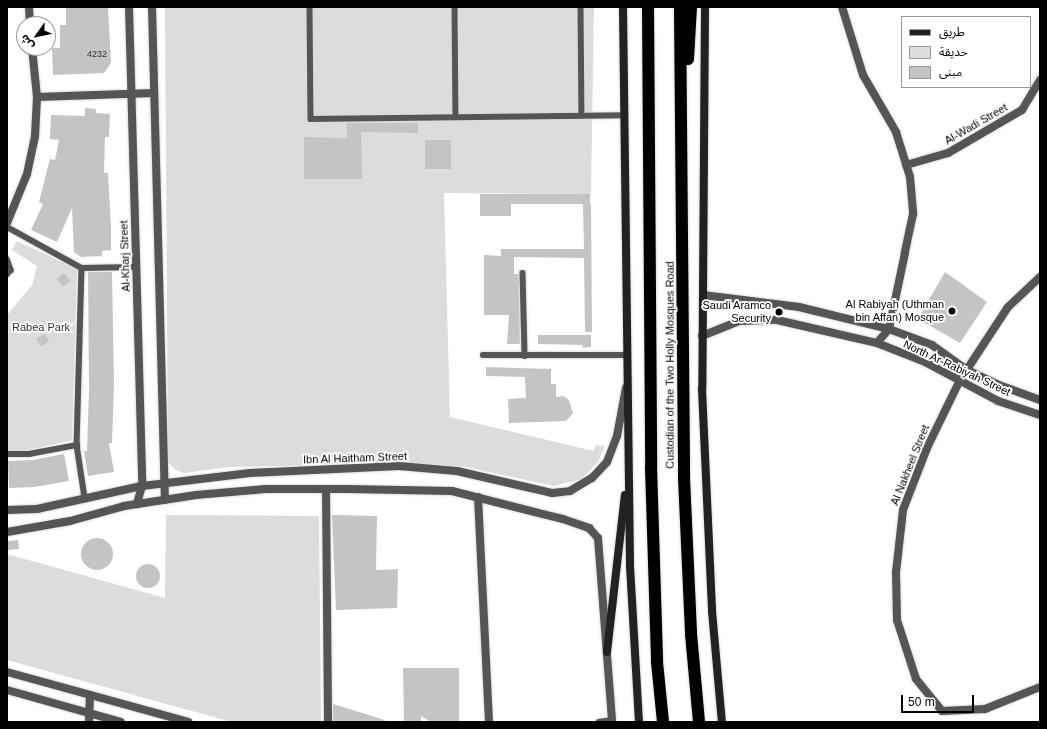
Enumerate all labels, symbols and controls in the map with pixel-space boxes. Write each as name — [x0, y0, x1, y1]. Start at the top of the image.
north arrow — [16, 16, 56, 56]
legend — [901, 16, 1031, 88]
text: طريق — [939, 25, 965, 39]
text: ش — [18, 32, 36, 52]
text: حديقة — [939, 45, 968, 59]
house number: 4232 — [87, 49, 107, 59]
text: مبنى — [939, 65, 962, 79]
street label: Al-Wadi Street — [942, 101, 1010, 147]
street label: Al-Kharj Street — [117, 220, 133, 292]
street label: Custodian of the Two Holly Mosques Road — [663, 261, 677, 469]
place label: Al Rabiyah (Uthman bin Affan) Mosque — [846, 298, 944, 324]
place label: Saudi Aramco Security — [702, 299, 771, 325]
marker: Al Rabiyah (Uthman bin Affan) Mosque — [947, 306, 957, 316]
marker: Saudi Aramco Security — [774, 307, 784, 317]
park label: Rabea Park — [12, 320, 70, 334]
street label: North Ar-Rabiyah Street — [901, 337, 1013, 399]
street label: Al Nakheel Street — [888, 423, 932, 507]
street label: Ibn Al Haitham Street — [303, 450, 407, 466]
scale bar — [903, 687, 976, 713]
text: 50 m — [908, 695, 935, 709]

